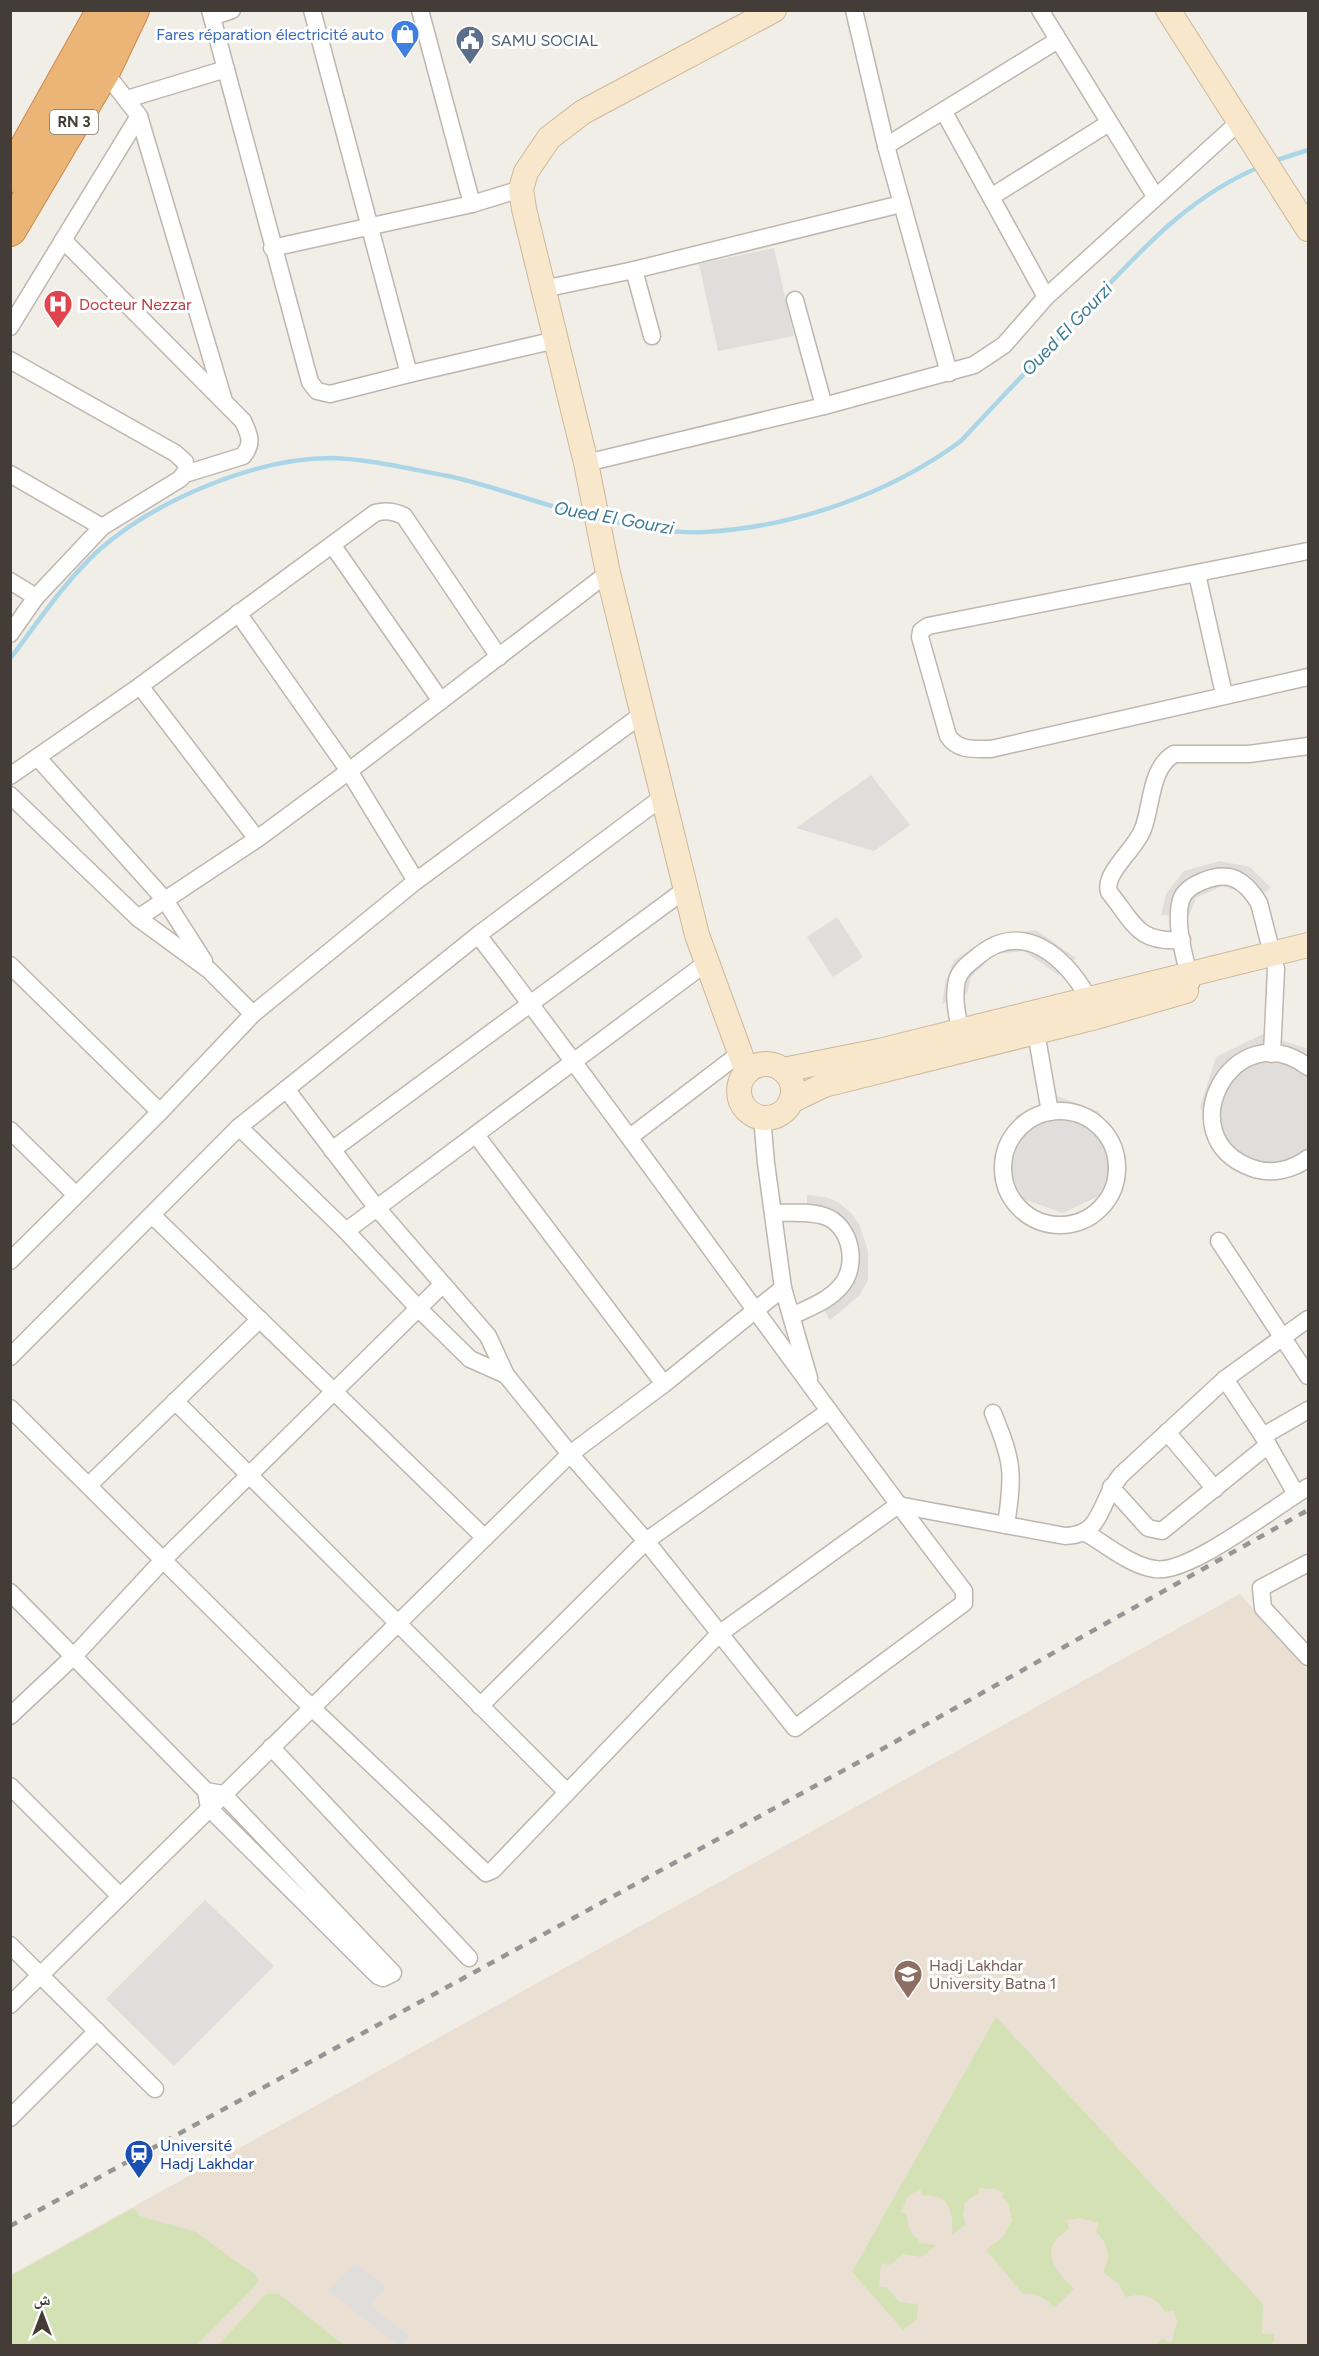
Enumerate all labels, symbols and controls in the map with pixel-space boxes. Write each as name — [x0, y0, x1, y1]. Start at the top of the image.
shop icon: Fares réparation électricité auto — [389, 18, 421, 60]
public building icon: SAMU SOCIAL — [454, 24, 486, 66]
place label: Fares réparation électricité auto — [156, 25, 384, 44]
place label: SAMU SOCIAL — [491, 31, 598, 50]
road number: RN 3 — [50, 110, 98, 134]
water label: Oued El Gourzi — [1017, 277, 1118, 380]
hospital icon: Docteur Nezzar — [42, 288, 74, 330]
place label: Docteur Nezzar — [79, 295, 192, 314]
water label: Oued El Gourzi — [552, 497, 676, 540]
place label: Hadj Lakhdar University Batna 1 — [929, 1956, 1056, 1993]
school or university icon: Hadj Lakhdar University Batna 1 — [892, 1958, 924, 2000]
place label: Université Hadj Lakhdar — [160, 2136, 255, 2173]
station icon: Université Hadj Lakhdar — [123, 2138, 155, 2180]
north arrow — [12, 2284, 72, 2344]
text: ش — [34, 2290, 51, 2309]

